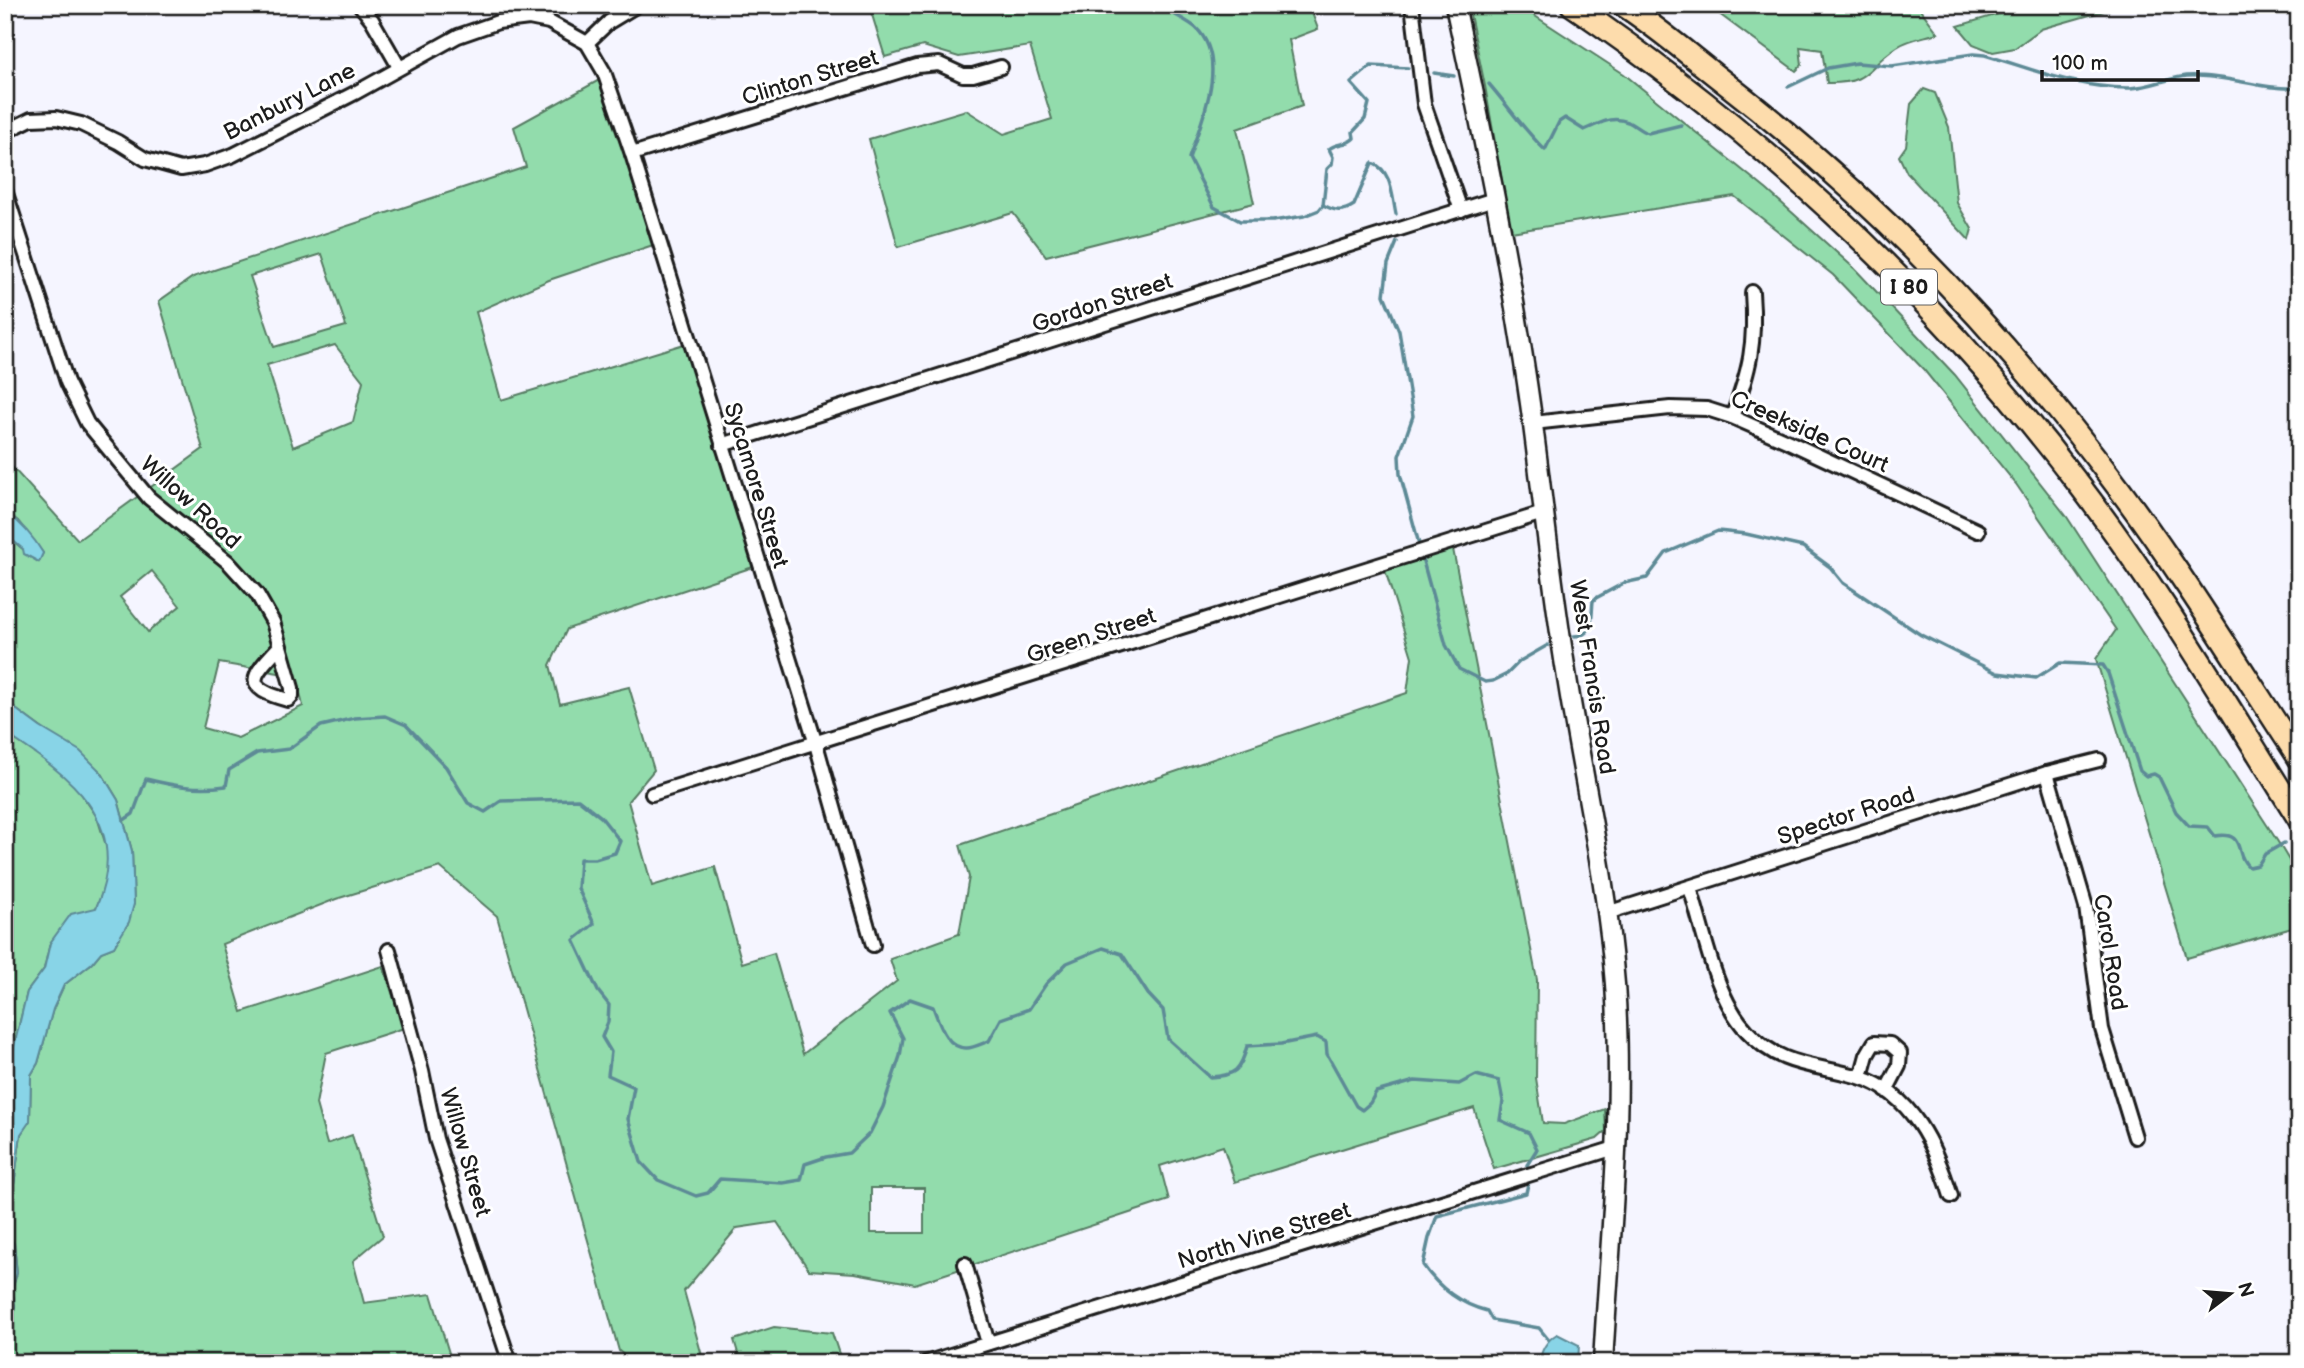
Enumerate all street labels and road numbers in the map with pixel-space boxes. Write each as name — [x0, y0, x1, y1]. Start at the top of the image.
street label: Clinton Street — [739, 44, 882, 112]
street label: Banbury Lane — [219, 57, 360, 147]
street label: Gordon Street — [1028, 267, 1176, 339]
road number: I 80 — [1881, 270, 1937, 304]
street label: Creekside Court — [1726, 385, 1893, 479]
street label: Sycamore Street — [718, 399, 794, 571]
street label: Willow Road — [134, 450, 246, 555]
street label: West Francis Road — [1563, 578, 1621, 776]
street label: Green Street — [1023, 602, 1159, 670]
street label: Spector Road — [1774, 781, 1918, 851]
street label: Carol Road — [2087, 892, 2133, 1012]
street label: Willow Street — [433, 1085, 497, 1220]
street label: North Vine Street — [1174, 1196, 1354, 1276]

